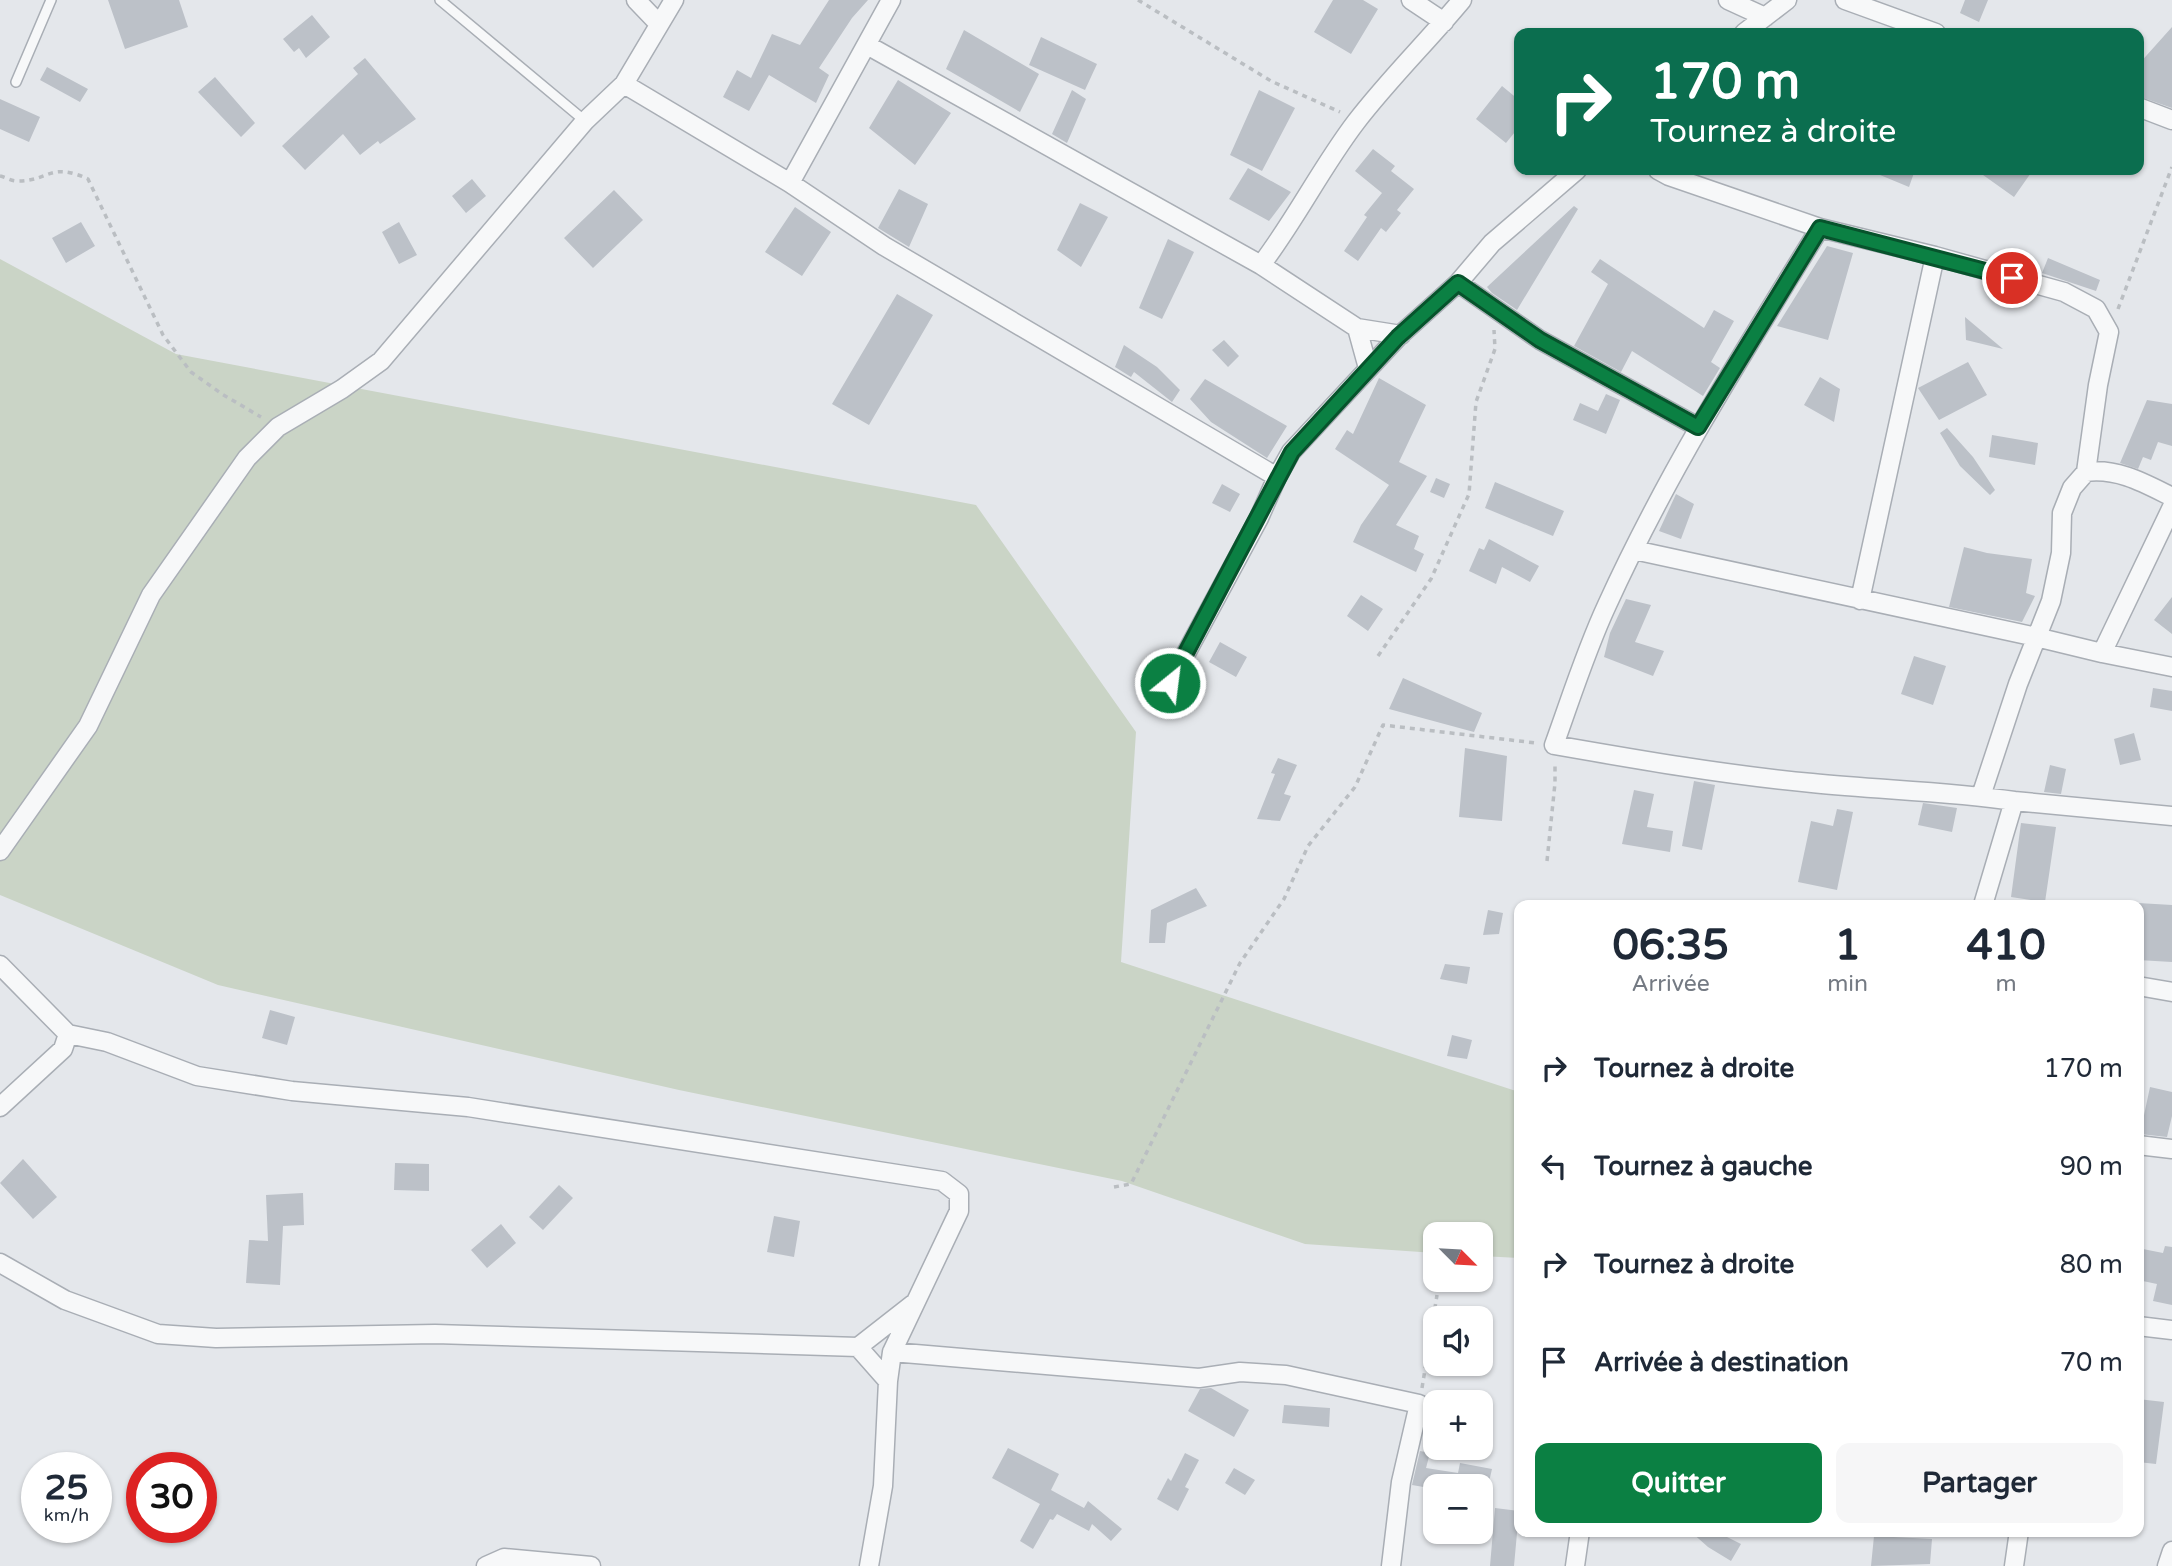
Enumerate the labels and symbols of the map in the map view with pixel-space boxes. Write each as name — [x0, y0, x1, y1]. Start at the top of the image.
pin — [1982, 248, 2042, 308]
position arrow — [1133, 646, 1207, 720]
north arrow — [1423, 1222, 1493, 1292]
speed limit sign: 30 — [126, 1452, 217, 1543]

